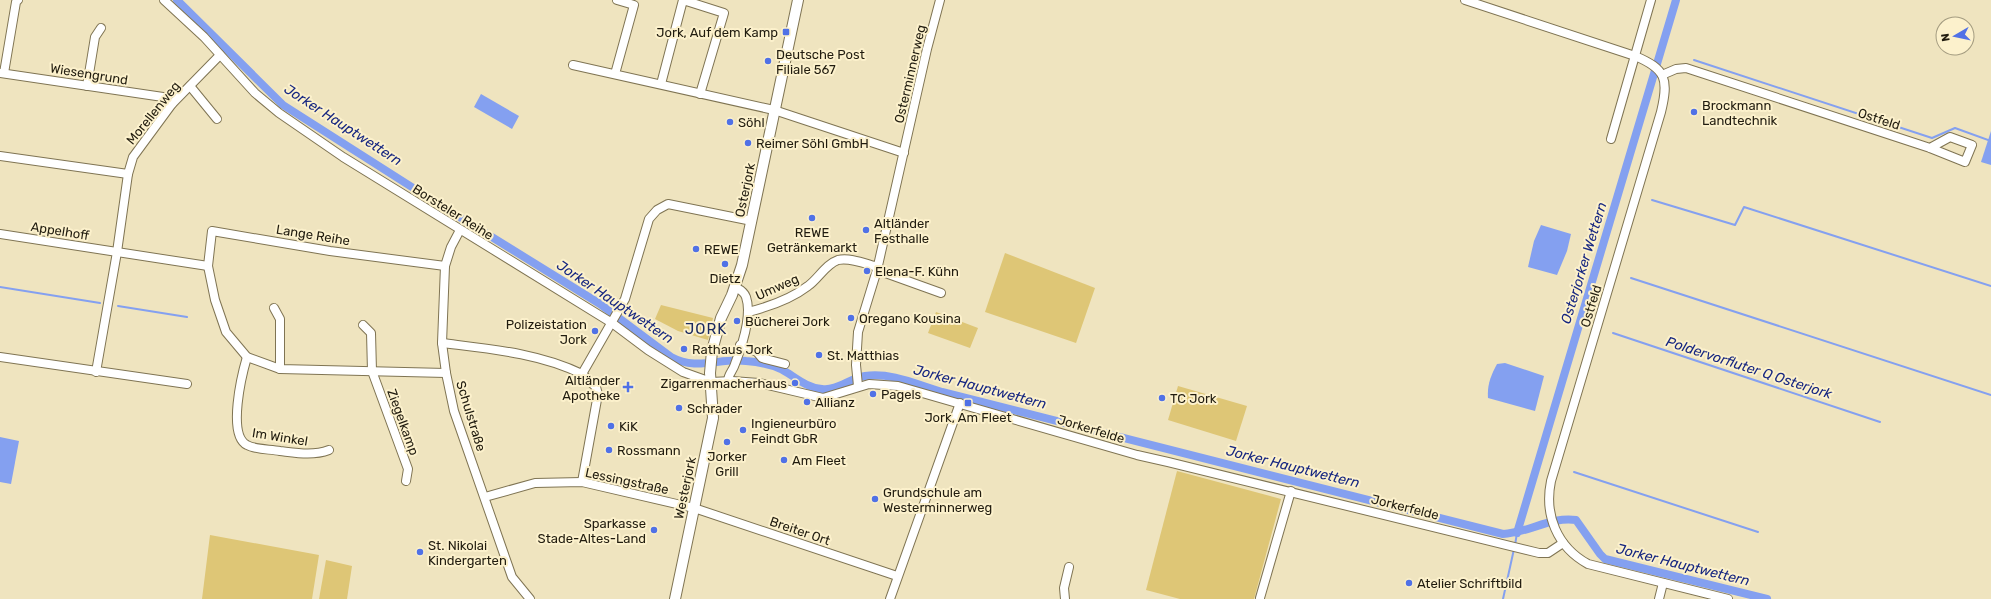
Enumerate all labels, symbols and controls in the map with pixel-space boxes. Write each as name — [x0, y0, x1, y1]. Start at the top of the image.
north arrow — [1935, 16, 1975, 56]
street label: Osterminnerweg — [891, 23, 930, 125]
place label: Jork, Auf dem Kamp — [656, 25, 778, 40]
marker: Jork, Auf dem Kamp — [781, 27, 791, 37]
text: N — [1939, 32, 1953, 42]
place label: Deutsche Post Filiale 567 — [776, 47, 865, 77]
marker: Deutsche Post Filiale 567 — [763, 56, 773, 66]
street label: Wiesengrund — [49, 60, 129, 89]
street label: Morellenweg — [123, 79, 184, 148]
water label: Jorker Hauptwettern — [281, 81, 405, 169]
place label: Brockmann Landtechnik — [1702, 98, 1778, 128]
street label: Ostfeld — [1856, 105, 1902, 133]
marker: Brockmann Landtechnik — [1689, 107, 1699, 117]
place label: Söhl — [738, 115, 765, 130]
marker: Söhl — [725, 117, 735, 127]
place label: Reimer Söhl GmbH — [756, 136, 869, 151]
marker: Reimer Söhl GmbH — [743, 138, 753, 148]
street label: Osterjork — [732, 161, 758, 219]
street label: Borsteler Reihe — [410, 181, 496, 243]
water label: Osterjorker Wettern — [1557, 200, 1611, 326]
marker: REWE Getränkemarkt — [807, 213, 817, 223]
place label: Altländer Festhalle — [874, 216, 929, 246]
street label: Appelhoff — [30, 219, 90, 243]
street label: Lange Reihe — [275, 222, 351, 249]
place label: REWE Getränkemarkt — [767, 225, 857, 255]
marker: Altländer Festhalle — [861, 225, 871, 235]
place label: REWE — [704, 242, 739, 257]
marker: REWE — [691, 244, 701, 254]
water label: Jorker Hauptwettern — [554, 257, 676, 347]
marker: Dietz — [720, 259, 730, 269]
place label: Elena-F. Kühn — [875, 264, 959, 279]
marker: Elena-F. Kühn — [862, 266, 872, 276]
place label: Dietz — [709, 271, 741, 286]
street label: Umweg — [753, 271, 801, 304]
street label: Ostfeld — [1577, 283, 1605, 329]
place label: Oregano Kousina — [859, 311, 961, 327]
marker: Oregano Kousina — [846, 313, 856, 323]
place label: Bücherei Jork — [745, 314, 830, 329]
marker: Bücherei Jork — [732, 316, 742, 326]
place label: Polizeistation Jork — [506, 317, 587, 347]
district label: JORK — [685, 320, 727, 338]
marker: Polizeistation Jork — [590, 326, 600, 336]
water label: Poldervorfluter Q Osterjork — [1664, 333, 1835, 403]
place label: Rathaus Jork — [692, 342, 773, 357]
marker: Rathaus Jork — [679, 344, 689, 354]
place label: St. Matthias — [827, 348, 899, 363]
marker: St. Matthias — [814, 350, 824, 360]
water label: Jorker Hauptwettern — [912, 361, 1048, 413]
place label: Altländer Apotheke — [562, 373, 620, 403]
place label: Zigarrenmacherhaus — [661, 376, 787, 392]
marker: Zigarrenmacherhaus — [790, 378, 800, 388]
street label: Schulstraße — [453, 379, 489, 453]
marker: Altländer Apotheke — [623, 382, 633, 392]
street label: Ziegelkamp — [383, 387, 422, 458]
place label: Pagels — [881, 387, 922, 403]
marker: Pagels — [868, 389, 878, 399]
place label: TC Jork — [1170, 391, 1217, 406]
marker: TC Jork — [1157, 393, 1167, 403]
place label: Allianz — [815, 395, 855, 410]
marker: Allianz — [802, 397, 812, 407]
marker: Jork, Am Fleet — [963, 398, 973, 408]
place label: Schrader — [687, 401, 742, 416]
marker: Schrader — [674, 403, 684, 413]
place label: Jork, Am Fleet — [924, 410, 1012, 425]
street label: Jorkerfelde — [1056, 412, 1126, 446]
place label: Ingieneurbüro Feindt GbR — [751, 416, 836, 446]
place label: KiK — [619, 419, 638, 434]
marker: KiK — [606, 421, 616, 431]
street label: Im Winkel — [251, 425, 309, 449]
marker: Ingieneurbüro Feindt GbR — [738, 425, 748, 435]
marker: Jorker Grill — [722, 437, 732, 447]
water label: Jorker Hauptwettern — [1225, 442, 1361, 492]
place label: Rossmann — [617, 443, 681, 458]
marker: Rossmann — [604, 445, 614, 455]
place label: Jorker Grill — [707, 449, 747, 479]
place label: Am Fleet — [792, 453, 846, 468]
street label: Westerjork — [671, 455, 699, 521]
marker: Am Fleet — [779, 455, 789, 465]
street label: Lessingstraße — [584, 465, 670, 498]
place label: Grundschule am Westerminnerweg — [883, 485, 992, 516]
street label: Jorkerfelde — [1369, 491, 1441, 523]
marker: Grundschule am Westerminnerweg — [870, 494, 880, 504]
street label: Breiter Ort — [768, 514, 832, 548]
place label: Sparkasse Stade-Altes-Land — [538, 516, 646, 546]
marker: Sparkasse Stade-Altes-Land — [649, 525, 659, 535]
place label: St. Nikolai Kindergarten — [428, 538, 507, 569]
water label: Jorker Hauptwettern — [1615, 540, 1751, 590]
marker: St. Nikolai Kindergarten — [415, 547, 425, 557]
place label: Atelier Schriftbild — [1417, 576, 1522, 591]
marker: Atelier Schriftbild — [1404, 578, 1414, 588]

